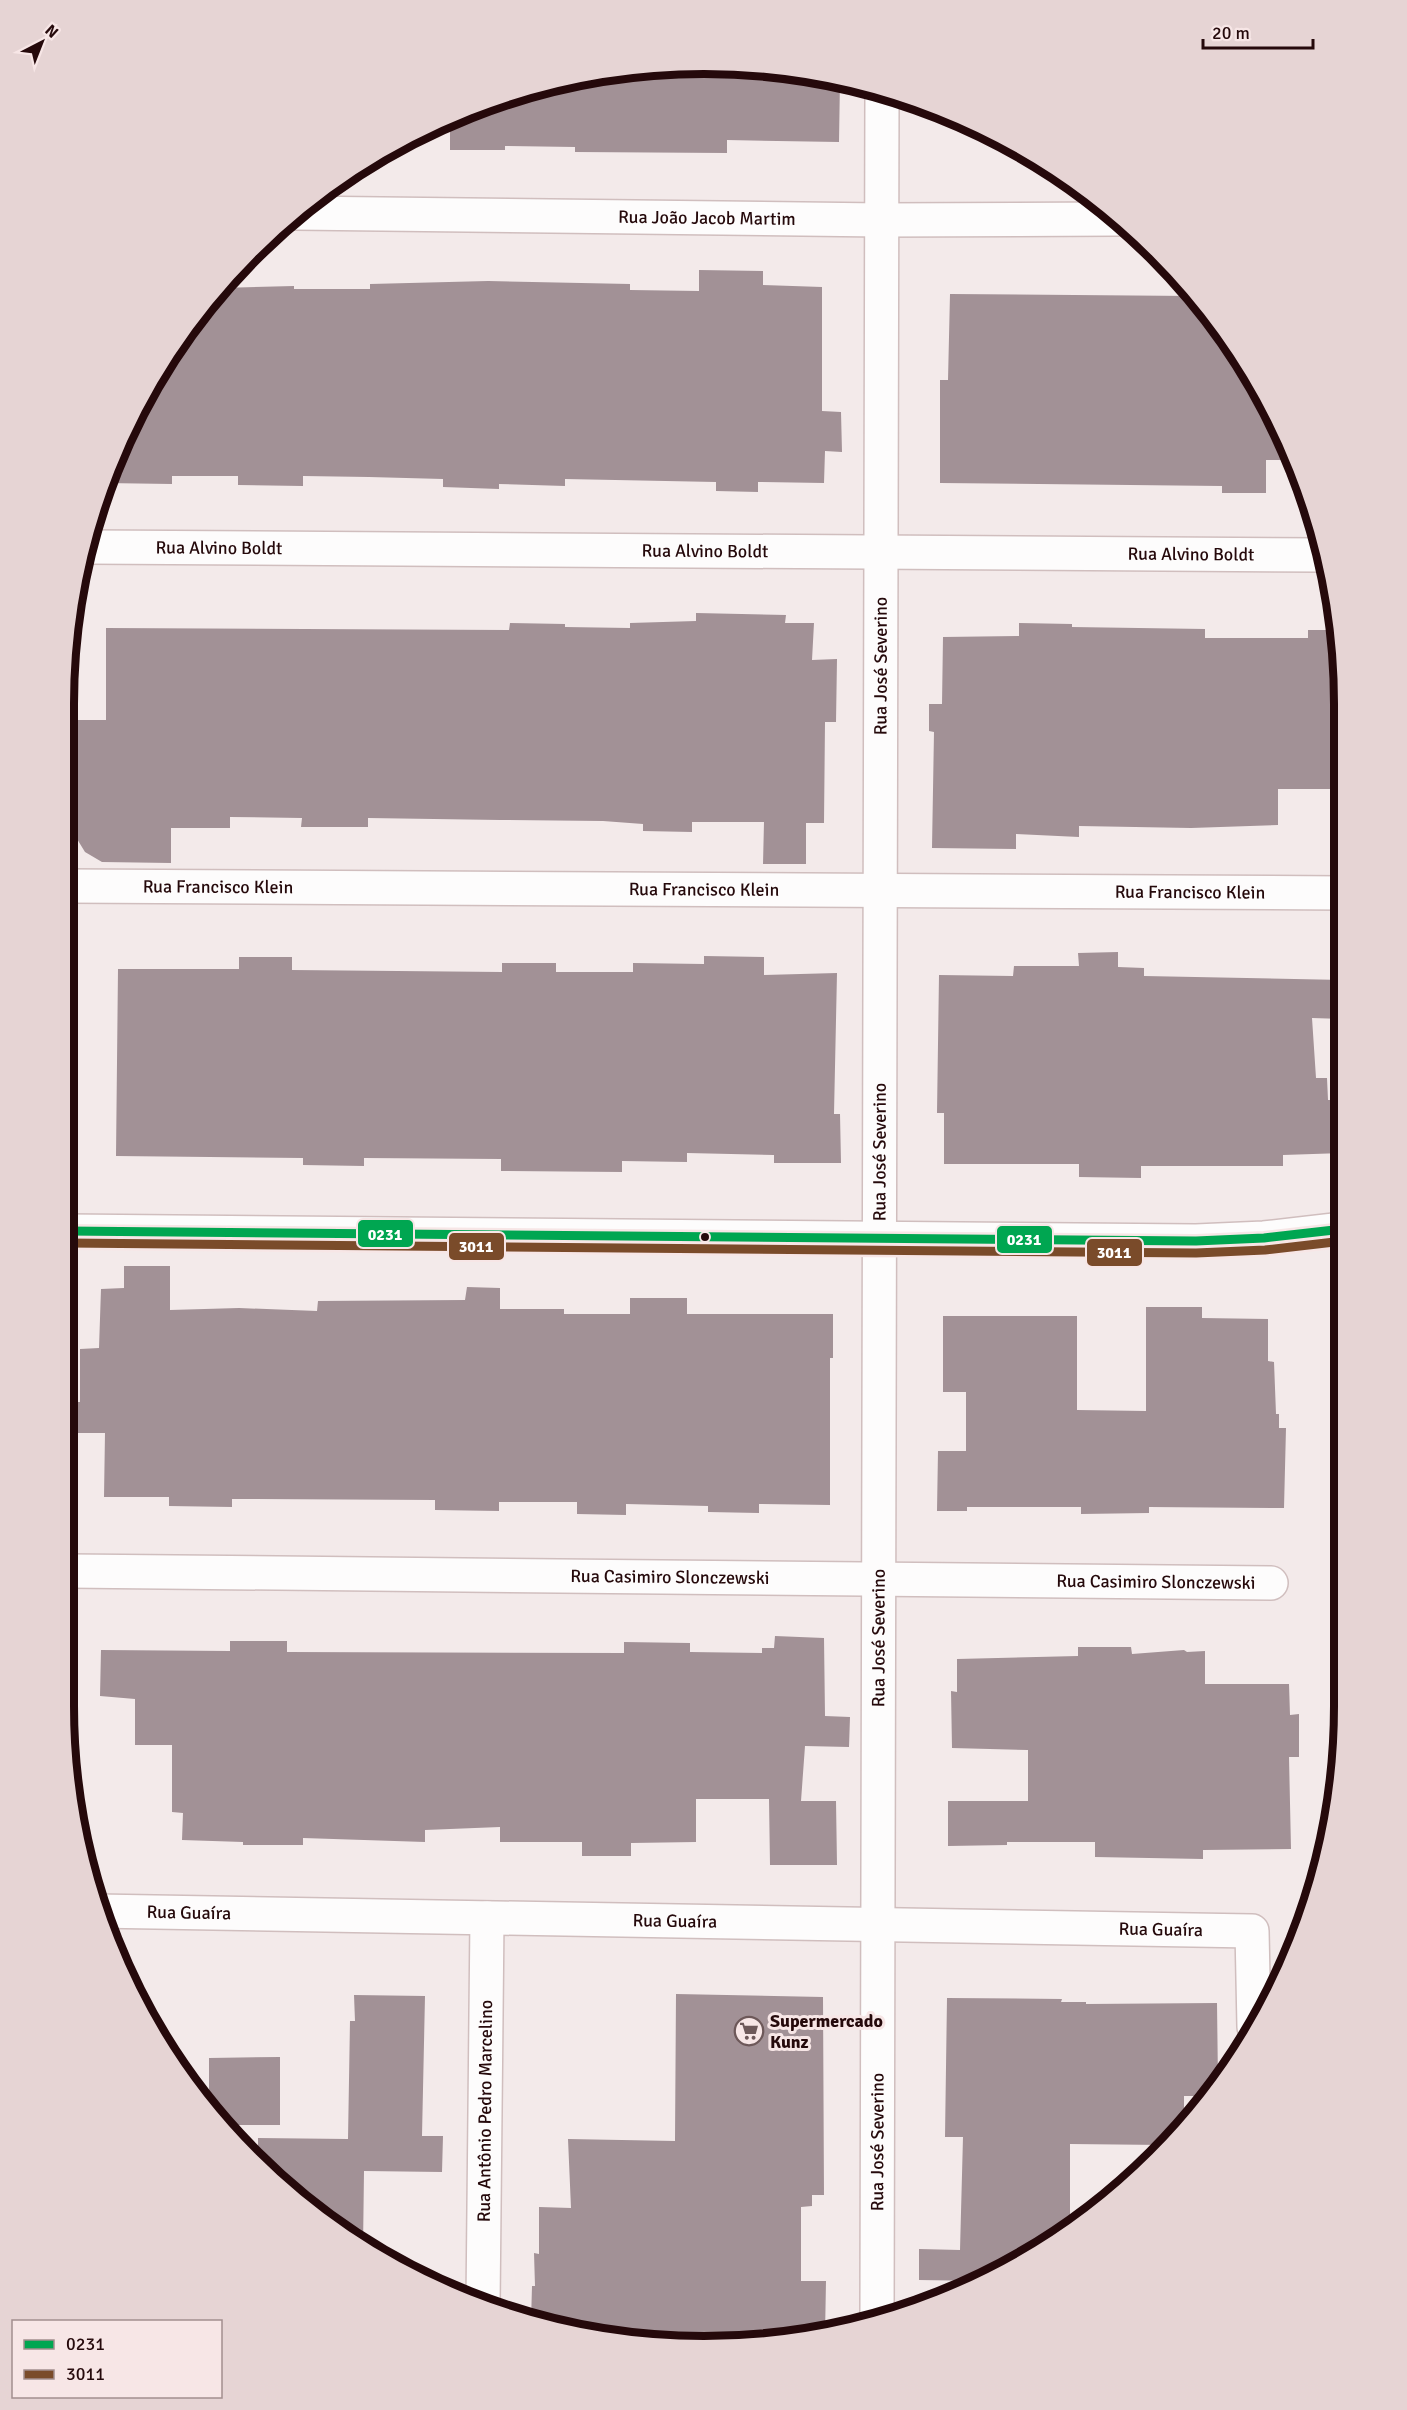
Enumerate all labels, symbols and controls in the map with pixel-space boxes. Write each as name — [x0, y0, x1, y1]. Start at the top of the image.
north arrow — [12, 12, 72, 72]
scale bar — [1203, 12, 1312, 50]
text: N — [41, 20, 62, 43]
text: 20 m — [1212, 22, 1250, 44]
street label: Rua João Jacob Martim — [618, 206, 796, 230]
street label: Rua Alvino Boldt — [156, 536, 282, 559]
street label: Rua Alvino Boldt — [642, 540, 768, 562]
street label: Rua Alvino Boldt — [1128, 543, 1254, 566]
street label: Rua José Severino — [870, 597, 892, 735]
street label: Rua Francisco Klein — [143, 875, 293, 898]
street label: Rua Francisco Klein — [629, 878, 779, 901]
street label: Rua Francisco Klein — [1115, 881, 1265, 904]
street label: Rua José Severino — [868, 1083, 891, 1221]
line badge: 0231 — [357, 1219, 414, 1248]
text: 0231 — [368, 1225, 403, 1245]
line badge: 0231 — [996, 1225, 1053, 1254]
text: 0231 — [1007, 1230, 1042, 1250]
unlabelled marker — [699, 1231, 711, 1243]
line badge: 3011 — [448, 1232, 505, 1261]
text: 3011 — [459, 1237, 494, 1257]
line badge: 3011 — [1086, 1238, 1143, 1267]
text: 3011 — [1097, 1243, 1132, 1263]
street label: Rua Casimiro Slonczewski — [570, 1565, 770, 1589]
street label: Rua José Severino — [867, 1569, 890, 1707]
street label: Rua Casimiro Slonczewski — [1056, 1570, 1256, 1594]
street label: Rua Guaíra — [147, 1901, 231, 1924]
street label: Rua Guaíra — [632, 1909, 717, 1933]
street label: Rua Guaíra — [1118, 1918, 1203, 1941]
street label: Rua Antônio Pedro Marcelino — [473, 2000, 497, 2222]
place label: Supermercado Kunz — [770, 2010, 883, 2053]
supermarket icon: Supermercado Kunz — [733, 2015, 765, 2047]
street label: Rua José Severino — [866, 2073, 889, 2211]
legend — [12, 2320, 222, 2398]
text: 0231 — [66, 2333, 105, 2355]
text: 3011 — [66, 2363, 105, 2385]

